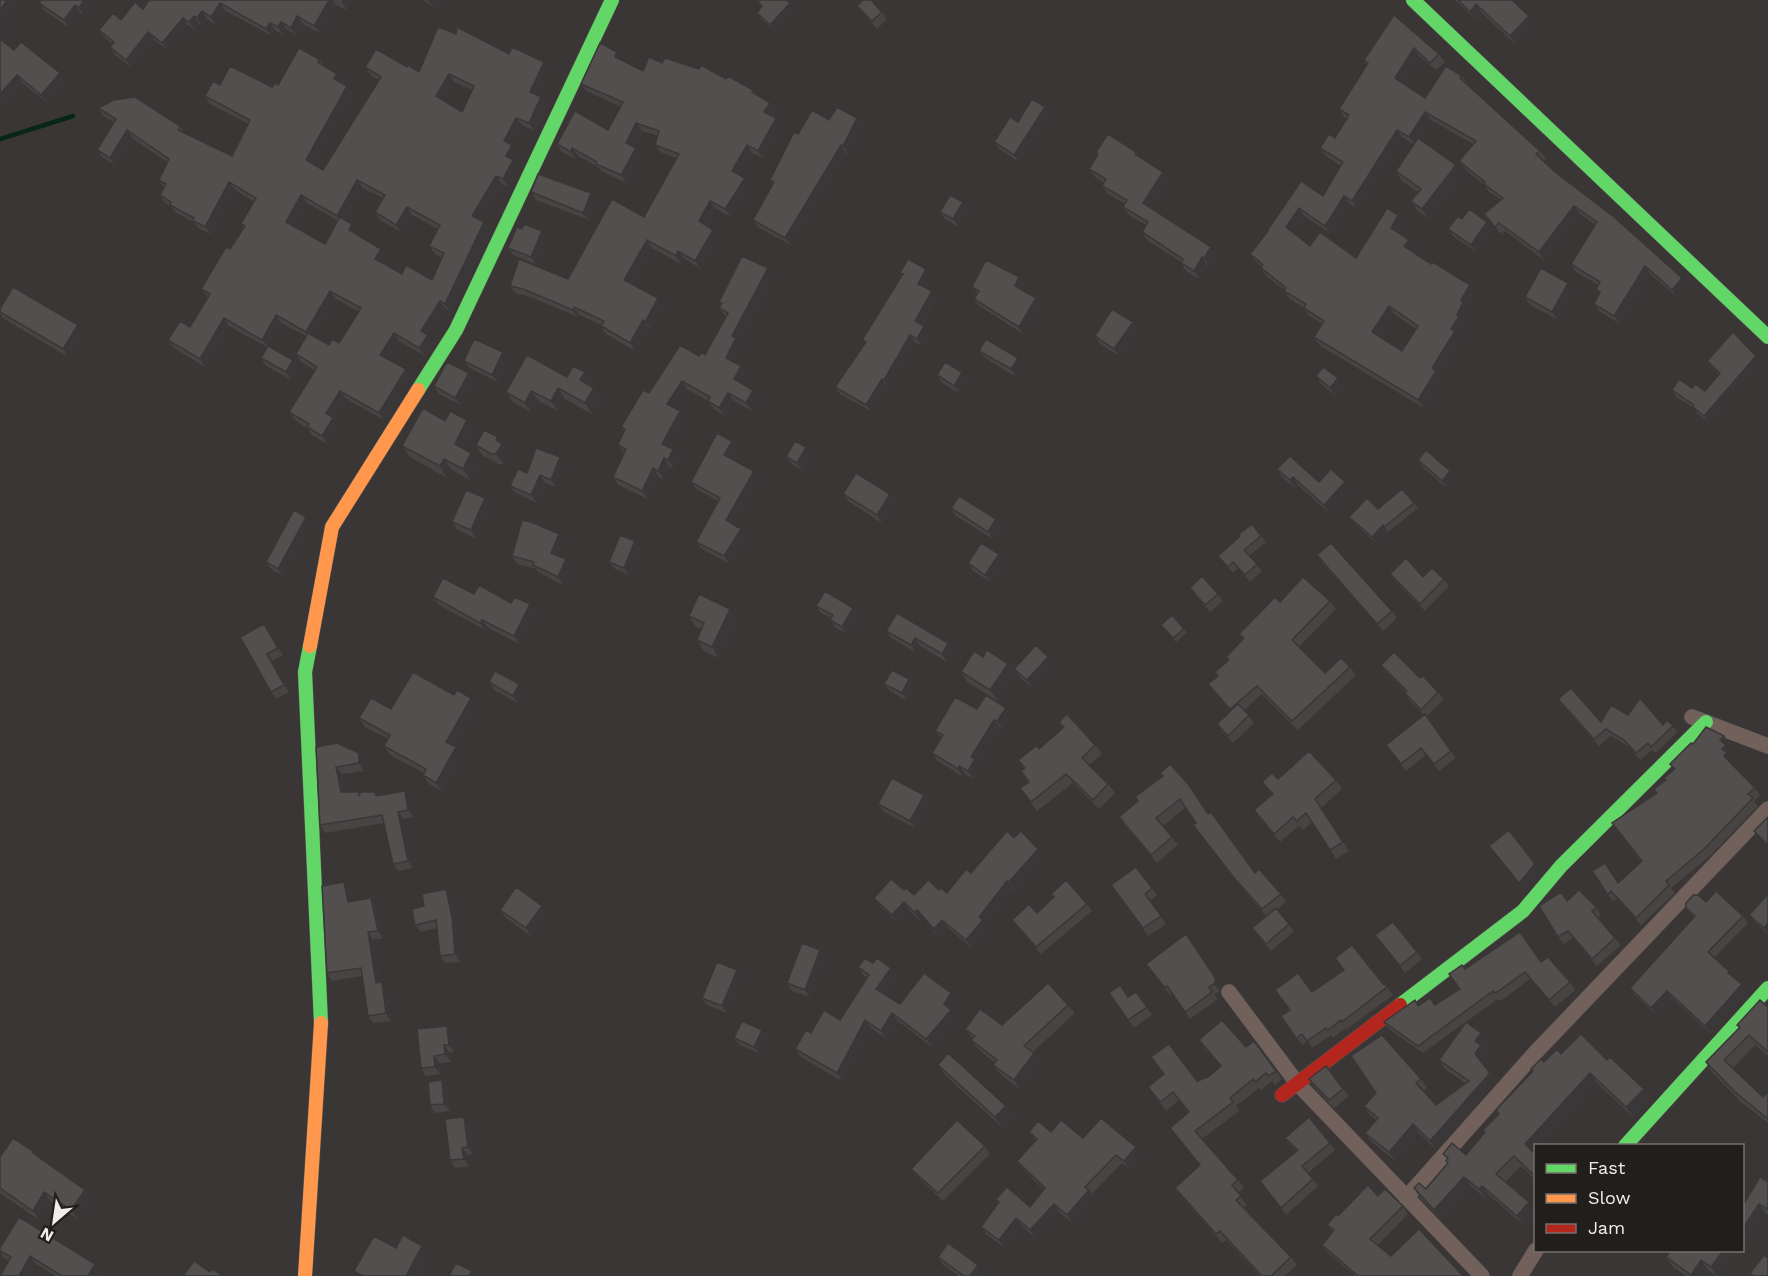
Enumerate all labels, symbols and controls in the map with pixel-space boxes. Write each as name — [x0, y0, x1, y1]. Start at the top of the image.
legend — [1534, 1144, 1744, 1252]
text: Fast — [1588, 1157, 1626, 1178]
text: Slow — [1588, 1187, 1631, 1208]
north arrow — [24, 1192, 84, 1252]
text: Jam — [1588, 1217, 1625, 1238]
text: N — [37, 1223, 57, 1246]

